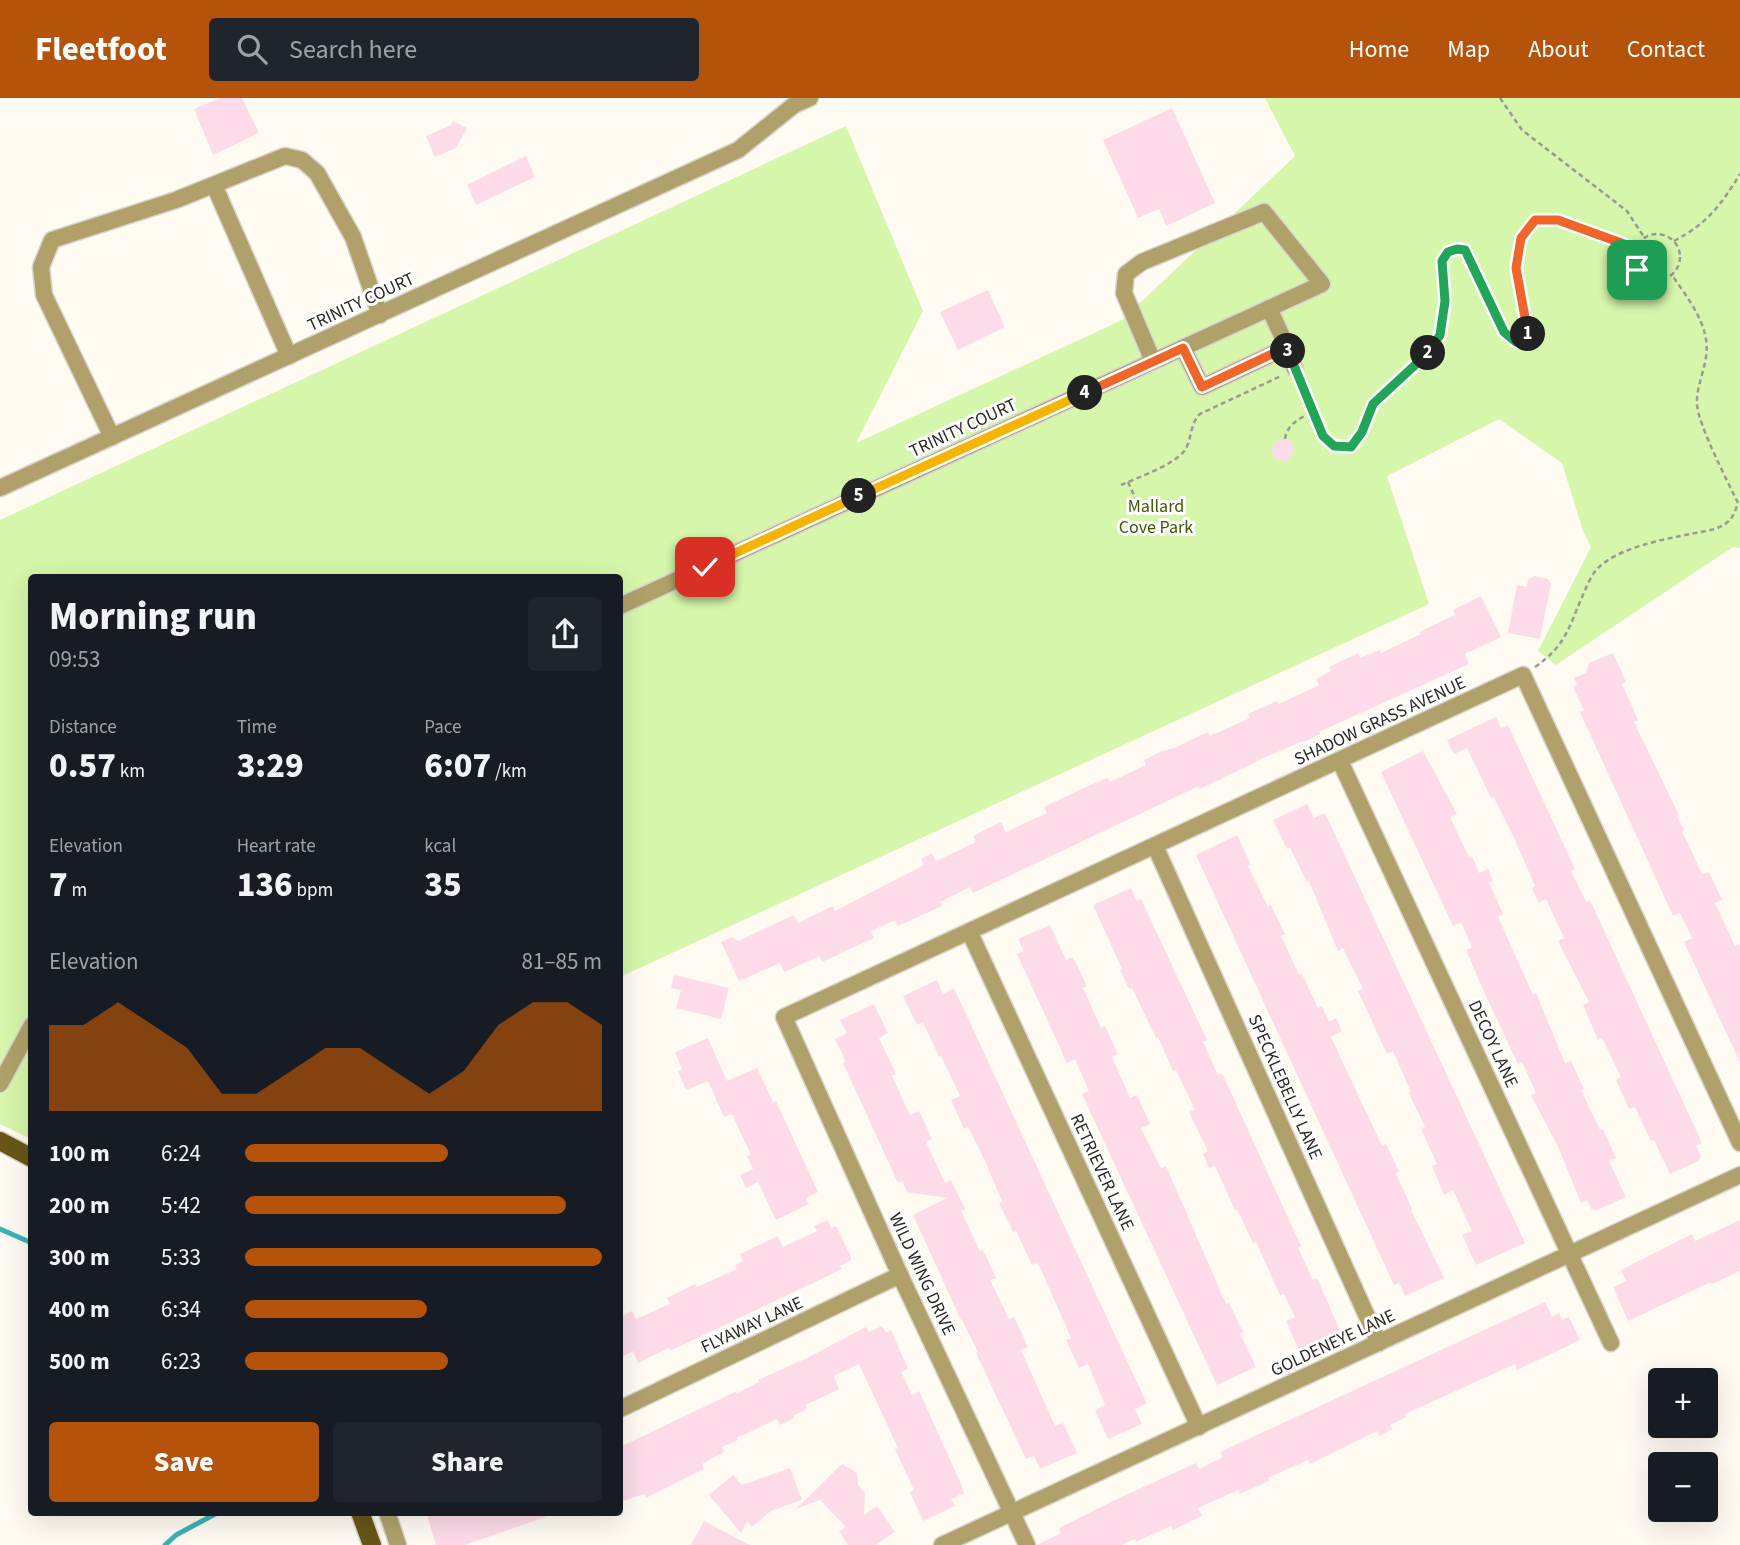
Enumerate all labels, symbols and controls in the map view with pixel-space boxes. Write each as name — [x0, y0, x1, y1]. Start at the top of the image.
search box — [209, 18, 699, 81]
text: Fleetfoot — [35, 26, 167, 73]
icon: search — [233, 30, 271, 68]
text: Search here — [289, 31, 417, 68]
text: Home — [1349, 32, 1409, 67]
text: Map — [1447, 32, 1490, 67]
text: About — [1528, 32, 1589, 67]
text: Contact — [1627, 32, 1705, 67]
pin — [1607, 240, 1667, 300]
icon: arrive — [1618, 251, 1656, 289]
street label: TRINITY COURT — [303, 266, 419, 338]
pin: 1 — [1510, 316, 1546, 352]
text: 1 — [1522, 320, 1533, 347]
pin: 3 — [1270, 334, 1306, 368]
pin: 2 — [1410, 336, 1446, 370]
text: 3 — [1282, 337, 1293, 364]
text: 2 — [1422, 339, 1433, 366]
pin: 4 — [1068, 376, 1102, 410]
text: 4 — [1079, 379, 1090, 406]
street label: TRINITY COURT — [905, 392, 1021, 464]
pin: 5 — [842, 478, 876, 514]
text: 5 — [853, 482, 864, 509]
park label: Mallard Cove Park — [1119, 494, 1193, 540]
pin — [675, 537, 735, 597]
icon: check — [686, 548, 724, 586]
text: Morning run — [49, 590, 257, 644]
button: share — [528, 597, 602, 671]
text: 09:53 — [49, 643, 100, 676]
street label: SHADOW GRASS AVENUE — [1290, 670, 1470, 772]
text: Distance — [49, 714, 117, 741]
text: Time — [237, 714, 277, 741]
text: Pace — [424, 714, 462, 741]
text: 0.57 — [49, 741, 116, 791]
text: 3:29 — [237, 741, 304, 791]
text: 6:07 — [424, 741, 491, 791]
text: km — [116, 758, 145, 785]
text: /km — [491, 758, 527, 785]
text: Elevation — [49, 833, 123, 860]
text: Heart rate — [237, 833, 316, 860]
text: kcal — [424, 833, 456, 860]
text: 7 — [49, 860, 68, 910]
text: 136 — [237, 860, 293, 910]
text: 35 — [424, 860, 462, 910]
text: m — [68, 877, 87, 904]
text: bpm — [293, 877, 333, 904]
text: Elevation — [49, 945, 139, 978]
text: 81–85 m — [522, 945, 602, 978]
street label: DECOY LANE — [1462, 996, 1524, 1092]
street label: SPECKLEBELLY LANE — [1242, 1011, 1328, 1163]
street label: RETRIEVER LANE — [1064, 1110, 1140, 1234]
text: 100 m — [49, 1137, 110, 1170]
text: 6:24 — [161, 1137, 201, 1170]
text: 200 m — [49, 1189, 110, 1222]
text: 5:42 — [161, 1189, 201, 1222]
street label: WILD WING DRIVE — [883, 1209, 961, 1339]
text: 300 m — [49, 1241, 110, 1274]
text: 5:33 — [161, 1241, 201, 1274]
street label: FLYAWAY LANE — [697, 1290, 807, 1360]
text: 400 m — [49, 1293, 110, 1326]
text: 6:34 — [161, 1293, 201, 1326]
street label: GOLDENEYE LANE — [1267, 1303, 1399, 1383]
text: 500 m — [49, 1345, 110, 1378]
text: 6:23 — [161, 1345, 201, 1378]
map controls — [1648, 1368, 1718, 1522]
button: + — [1648, 1368, 1718, 1438]
button: Save — [49, 1422, 319, 1502]
button: Share — [333, 1422, 602, 1502]
button: − — [1648, 1452, 1718, 1522]

